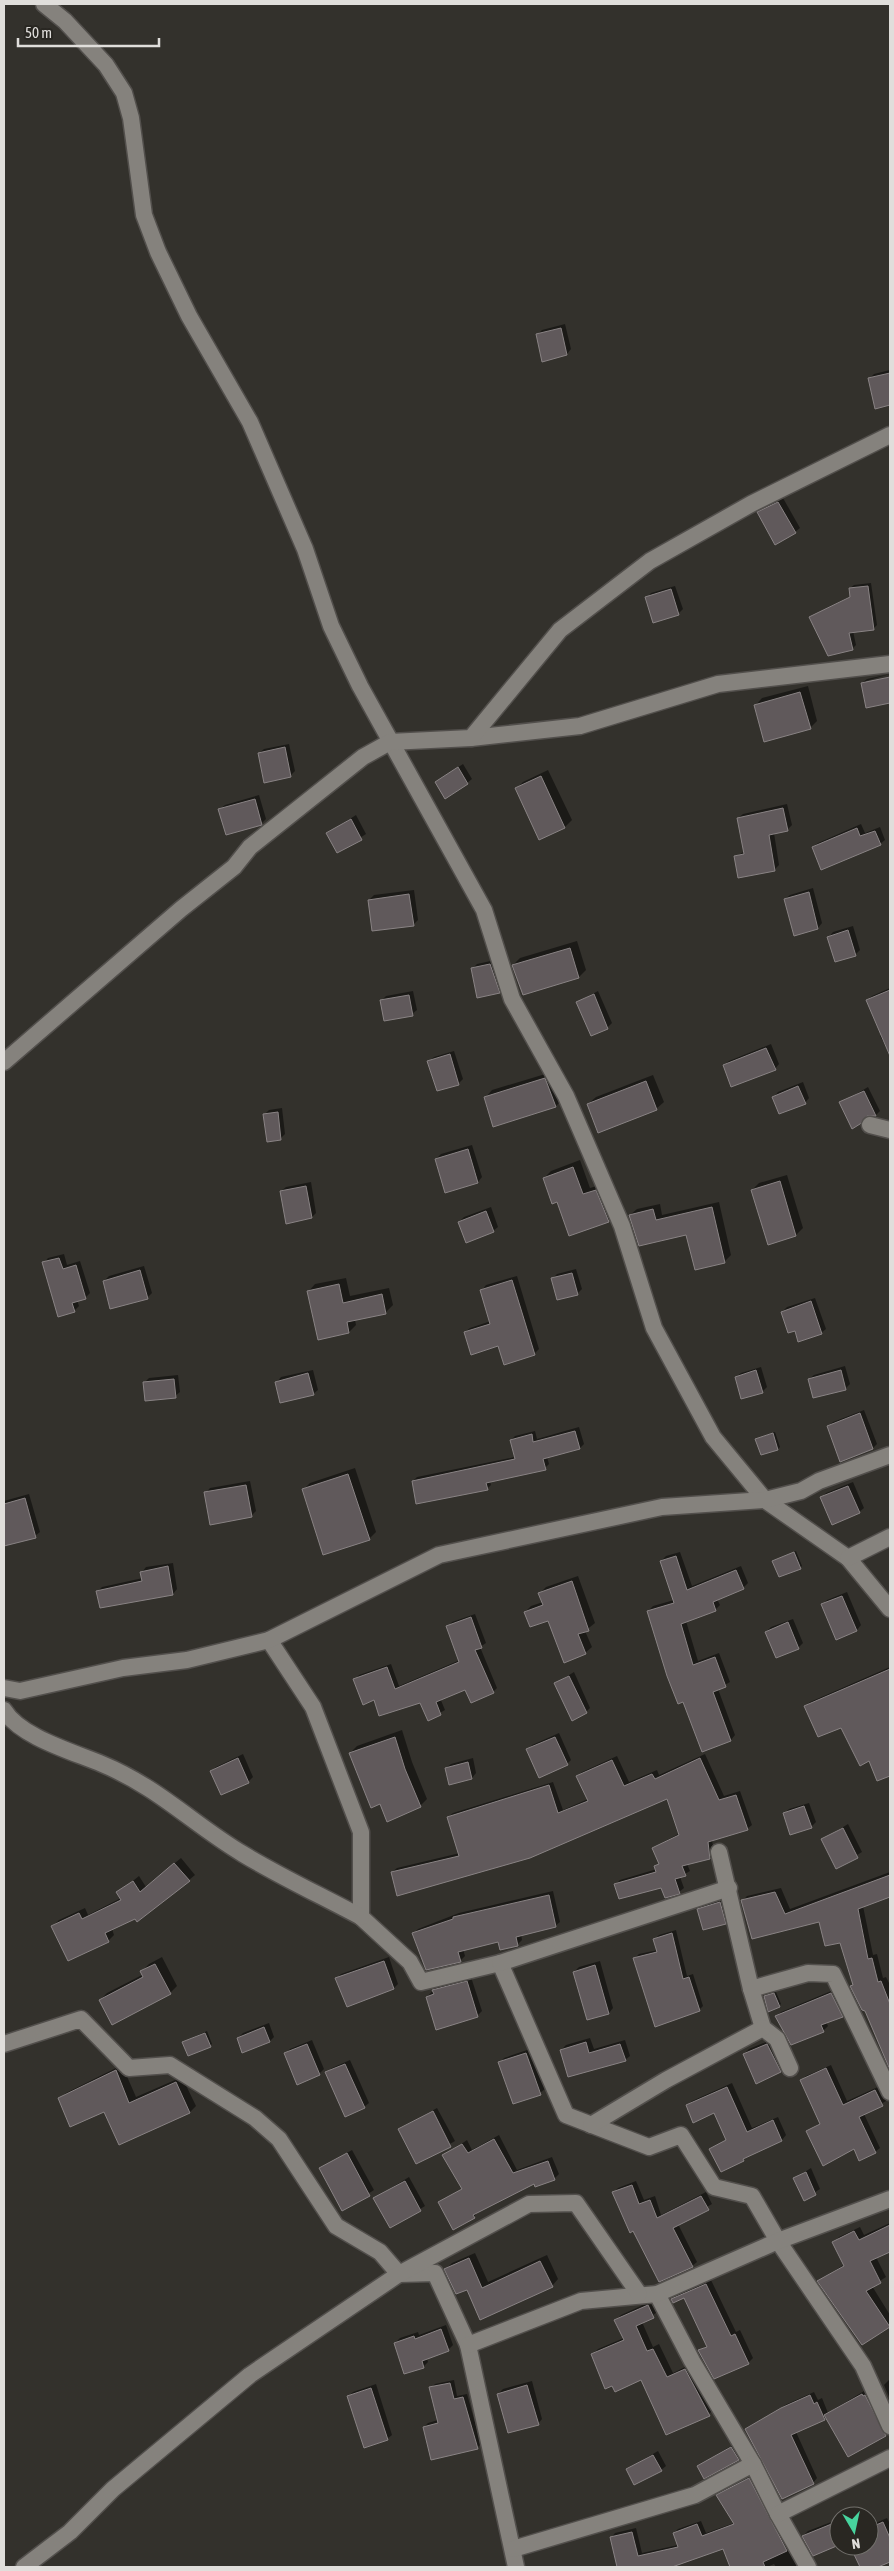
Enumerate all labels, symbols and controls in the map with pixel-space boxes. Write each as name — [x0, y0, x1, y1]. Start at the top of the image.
scale bar — [18, 15, 159, 47]
text: 50 m — [25, 24, 52, 41]
north arrow — [829, 2506, 879, 2556]
text: N — [851, 2535, 861, 2552]

